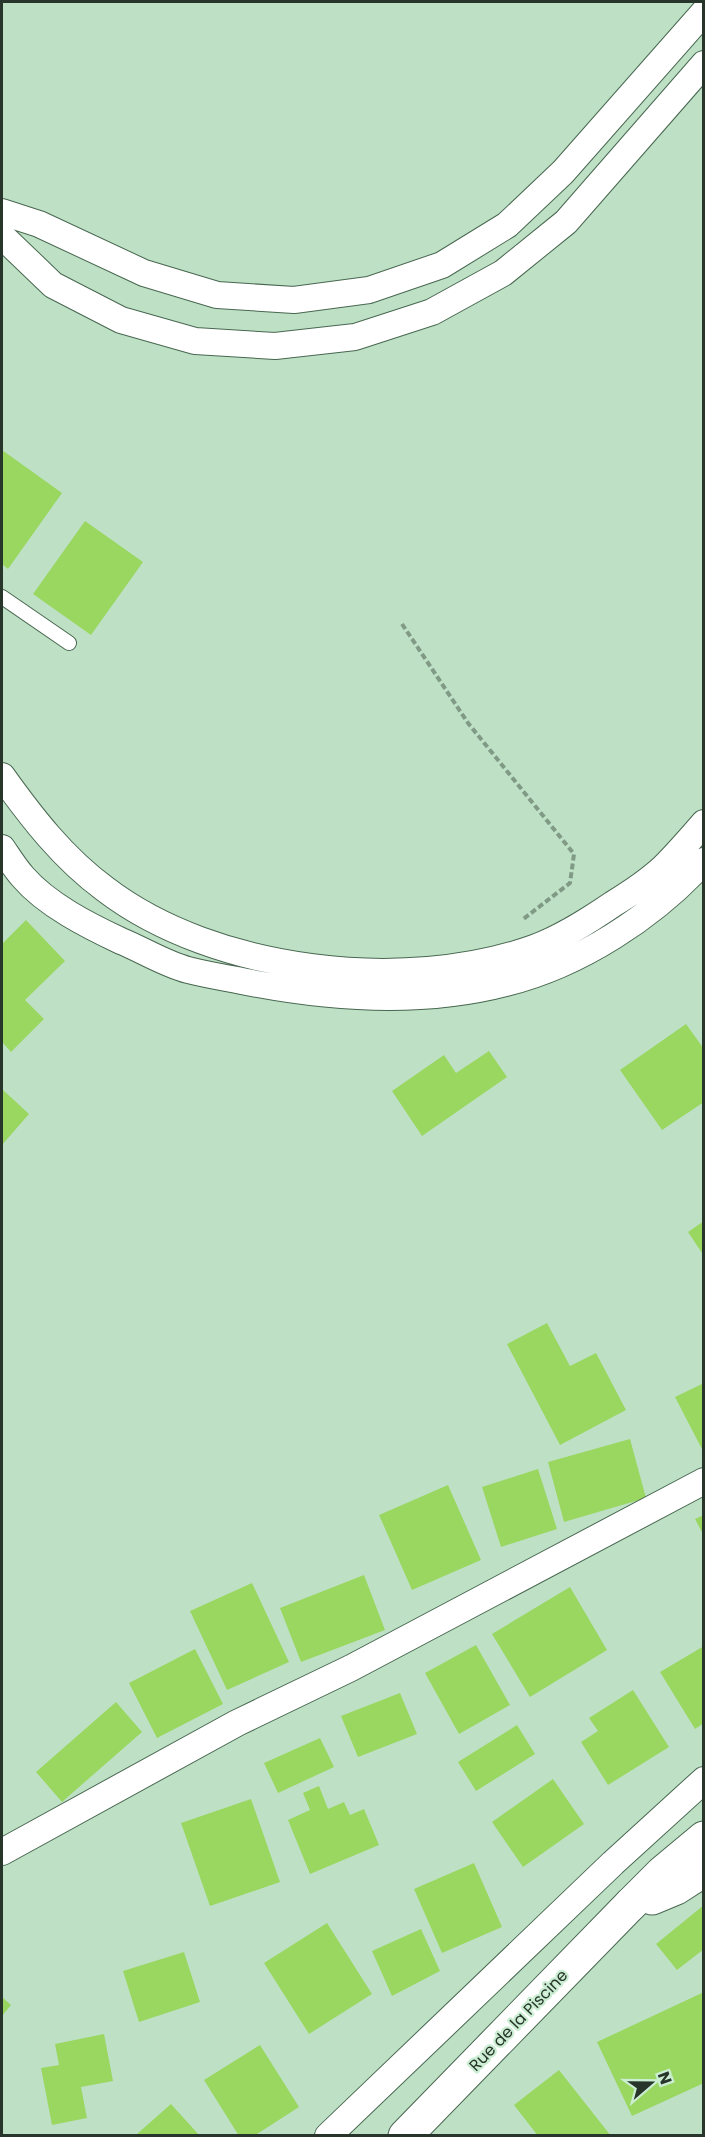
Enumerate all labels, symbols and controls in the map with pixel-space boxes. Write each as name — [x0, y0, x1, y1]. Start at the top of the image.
street label: Rue de la Piscine — [464, 1964, 573, 2076]
north arrow — [621, 2053, 681, 2113]
text: N — [652, 2068, 677, 2088]

